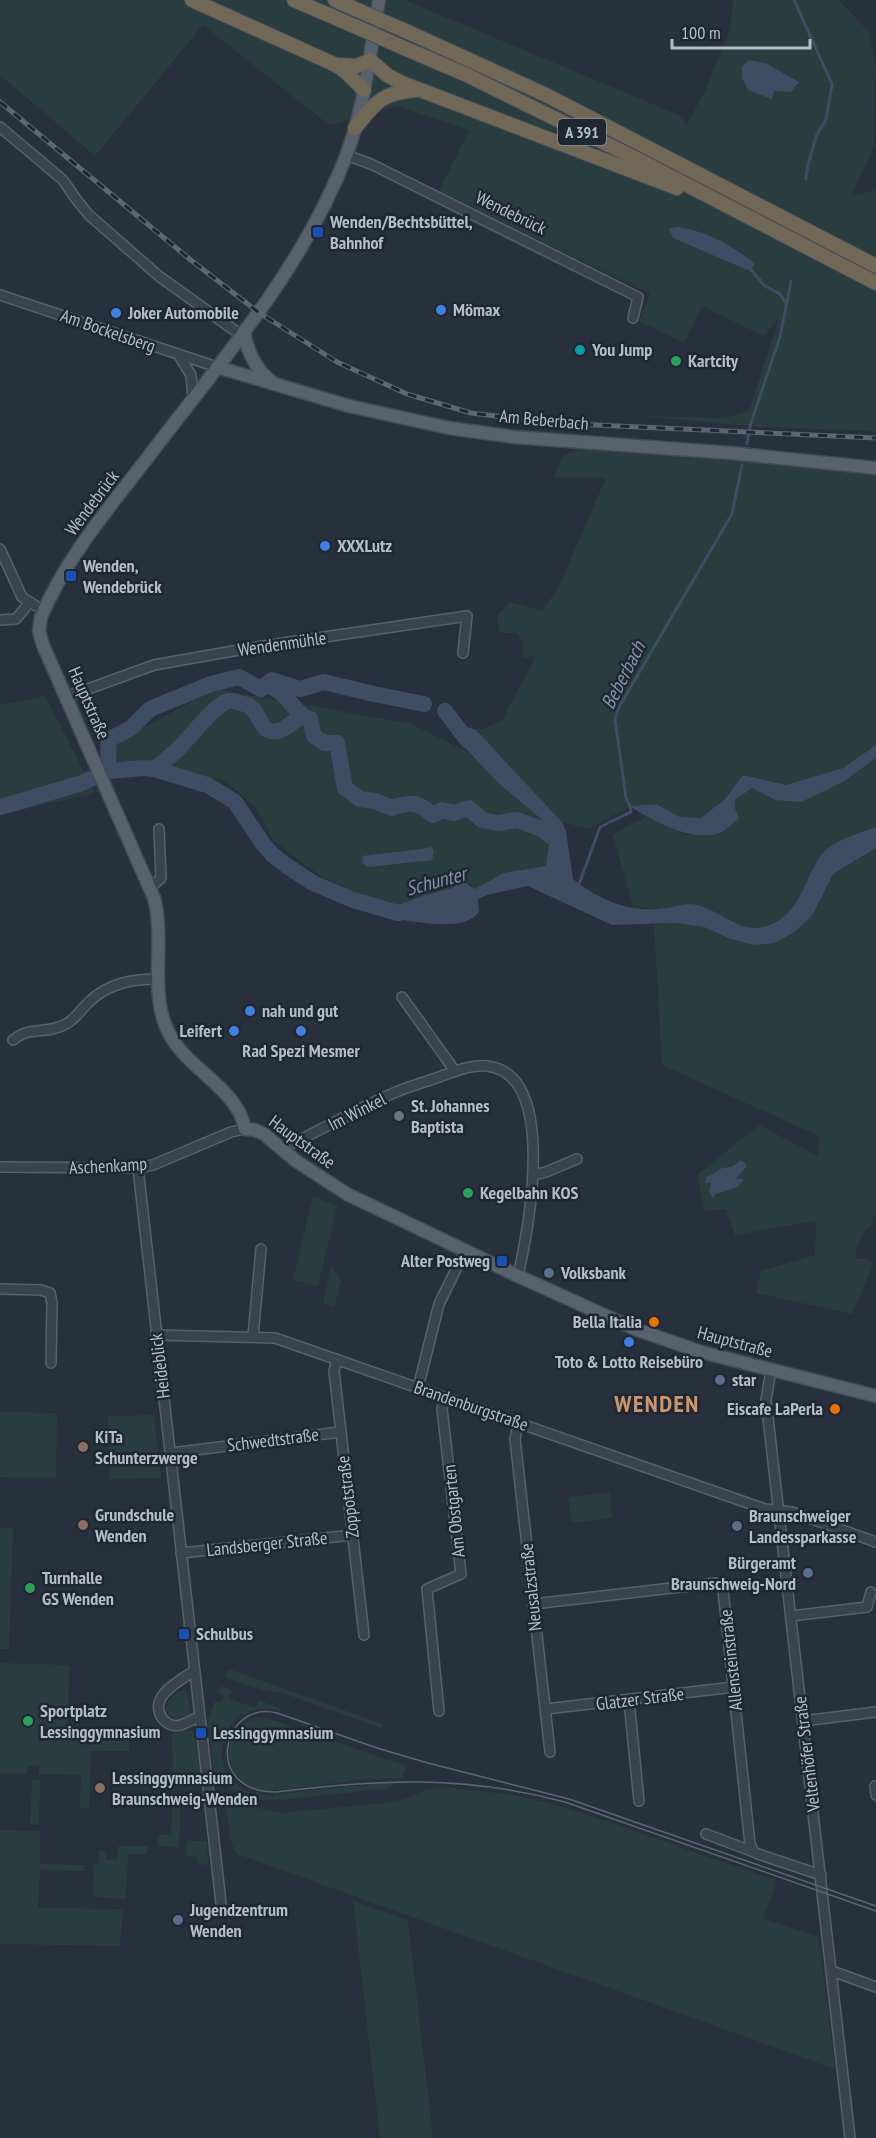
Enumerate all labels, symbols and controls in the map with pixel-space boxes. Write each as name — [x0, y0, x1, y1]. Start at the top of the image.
scale bar — [672, 12, 810, 50]
text: 100 m — [681, 21, 721, 44]
road number: A 391 — [558, 119, 606, 145]
street label: Wendebrück — [472, 186, 550, 240]
place label: Wenden/Bechtsbüttel, Bahnhof — [329, 210, 473, 254]
marker: Wenden/Bechtsbüttel, Bahnhof — [311, 225, 325, 239]
place label: Mömax — [453, 298, 500, 321]
place label: Joker Automobile — [127, 301, 239, 324]
marker: Mömax — [434, 303, 448, 317]
street label: Am Bockelsberg — [58, 304, 159, 358]
marker: Joker Automobile — [109, 306, 123, 320]
place label: You Jump — [591, 338, 652, 361]
marker: You Jump — [573, 343, 587, 357]
place label: Kartcity — [688, 349, 739, 372]
marker: Kartcity — [669, 354, 683, 368]
street label: Am Beberbach — [498, 404, 590, 435]
street label: Wendebrück — [60, 465, 124, 540]
place label: XXXLutz — [337, 534, 392, 557]
marker: XXXLutz — [318, 539, 332, 553]
place label: Wenden, Wendebrück — [82, 554, 162, 598]
marker: Wenden, Wendebrück — [64, 569, 78, 583]
street label: Wendenmühle — [236, 626, 328, 661]
water label: Beberbach — [595, 636, 652, 713]
street label: Hauptstraße — [63, 663, 116, 743]
water label: Schunter — [403, 860, 471, 901]
place label: nah und gut — [262, 999, 339, 1022]
marker: nah und gut — [243, 1004, 257, 1018]
place label: Leifert — [180, 1019, 223, 1042]
marker: Leifert — [227, 1024, 241, 1038]
marker: Rad Spezi Mesmer — [294, 1024, 308, 1038]
place label: Rad Spezi Mesmer — [242, 1039, 360, 1062]
street label: Im Winkel — [324, 1087, 390, 1136]
place label: St. Johannes Baptista — [411, 1094, 489, 1138]
marker: St. Johannes Baptista — [392, 1109, 406, 1123]
street label: Hauptstraße — [264, 1110, 340, 1173]
street label: Aschenkamp — [68, 1152, 148, 1179]
place label: Kegelbahn KOS — [480, 1181, 578, 1204]
marker: Kegelbahn KOS — [461, 1186, 475, 1200]
place label: Alter Postweg — [400, 1249, 490, 1272]
marker: Alter Postweg — [495, 1254, 509, 1268]
place label: Volksbank — [560, 1261, 627, 1284]
marker: Volksbank — [542, 1266, 556, 1280]
place label: Bella Italia — [573, 1310, 642, 1333]
marker: Bella Italia — [647, 1315, 661, 1329]
street label: Hauptstraße — [695, 1320, 775, 1363]
street label: Heideblick — [144, 1332, 175, 1400]
marker: Toto & Lotto Reisebüro — [622, 1335, 636, 1349]
place label: Toto & Lotto Reisebüro — [555, 1350, 703, 1373]
place label: star — [732, 1368, 757, 1391]
marker: star — [713, 1373, 727, 1387]
street label: Brandenburgstraße — [411, 1375, 531, 1436]
district label: WENDEN — [613, 1388, 700, 1419]
place label: Eiscafe LaPerla — [727, 1397, 823, 1420]
marker: Eiscafe LaPerla — [828, 1402, 842, 1416]
street label: Schwedtstraße — [226, 1422, 320, 1457]
place label: KiTa Schunterzwerge — [95, 1425, 198, 1469]
marker: KiTa Schunterzwerge — [76, 1440, 90, 1454]
street label: Zoppotstraße — [331, 1455, 364, 1540]
street label: Am Obstgarten — [437, 1464, 470, 1559]
place label: Grundschule Wenden — [94, 1503, 175, 1547]
place label: Braunschweiger Landessparkasse — [749, 1504, 857, 1548]
marker: Grundschule Wenden — [76, 1518, 90, 1532]
marker: Braunschweiger Landessparkasse — [730, 1519, 744, 1533]
street label: Landsberger Straße — [205, 1526, 328, 1561]
street label: Neusalzstraße — [514, 1542, 547, 1632]
place label: Bürgeramt Braunschweig-Nord — [671, 1551, 797, 1595]
place label: Turnhalle GS Wenden — [42, 1566, 114, 1610]
marker: Bürgeramt Braunschweig-Nord — [801, 1566, 815, 1580]
marker: Turnhalle GS Wenden — [23, 1581, 37, 1595]
street label: Allensteinstraße — [714, 1608, 747, 1712]
place label: Schulbus — [196, 1622, 253, 1645]
marker: Schulbus — [177, 1627, 191, 1641]
street label: Glatzer Straße — [595, 1682, 685, 1715]
street label: Veltenhöfer Straße — [788, 1695, 825, 1814]
place label: Sportplatz Lessinggymnasium — [40, 1699, 161, 1743]
marker: Sportplatz Lessinggymnasium — [21, 1714, 35, 1728]
place label: Lessinggymnasium — [213, 1721, 334, 1744]
marker: Lessinggymnasium — [194, 1726, 208, 1740]
place label: Lessinggymnasium Braunschweig-Wenden — [112, 1766, 257, 1810]
marker: Lessinggymnasium Braunschweig-Wenden — [93, 1781, 107, 1795]
place label: Jugendzentrum Wenden — [189, 1898, 288, 1942]
marker: Jugendzentrum Wenden — [171, 1913, 185, 1927]

